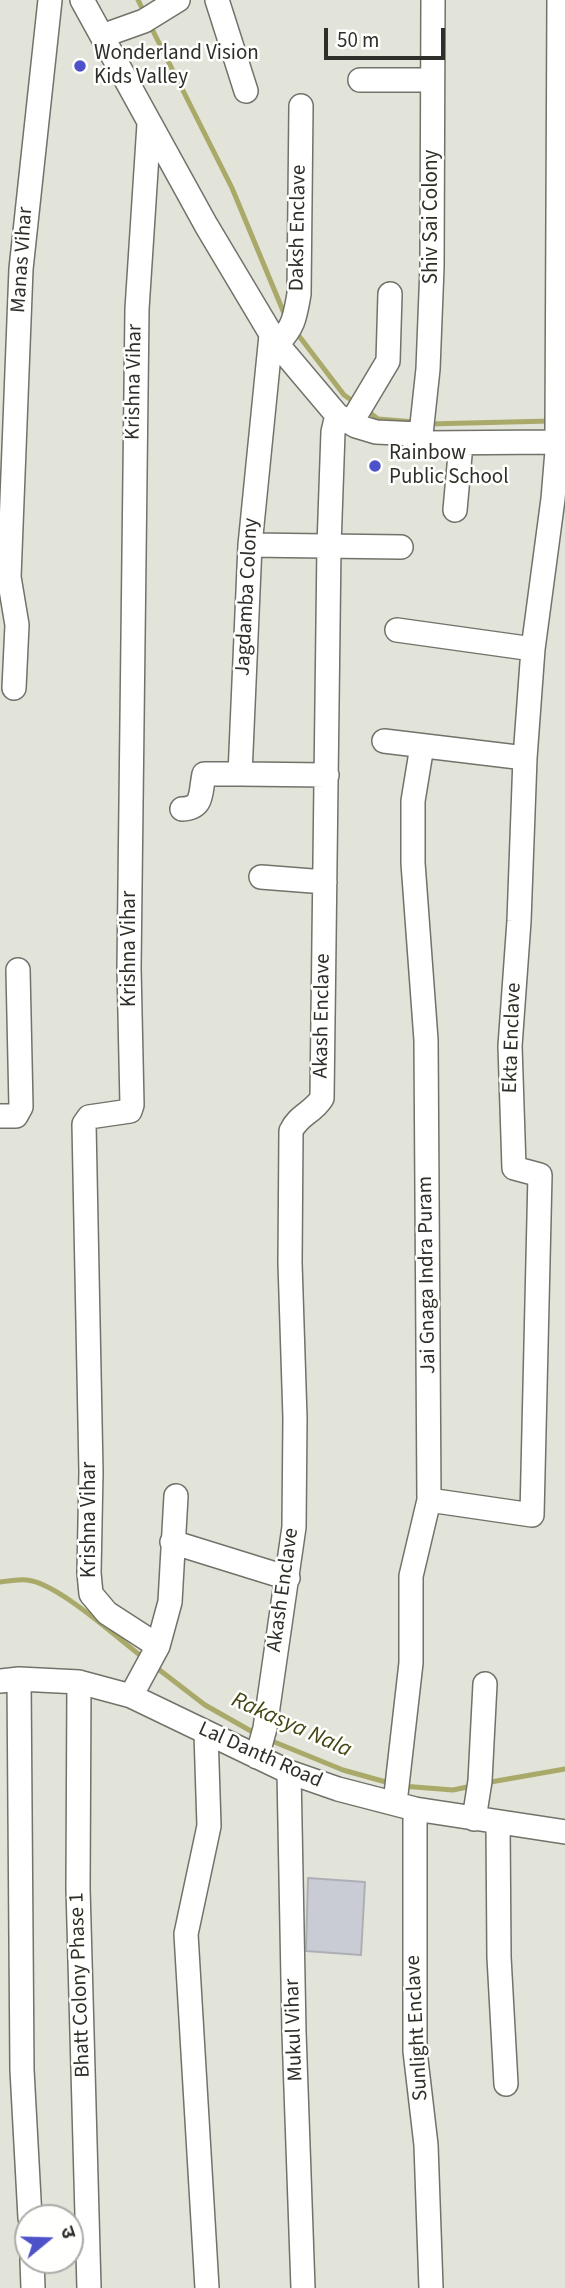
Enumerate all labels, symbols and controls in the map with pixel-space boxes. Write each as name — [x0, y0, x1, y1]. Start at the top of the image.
scale bar — [327, 14, 448, 58]
text: 50 m — [337, 25, 379, 55]
place label: Wonderland Vision Kids Valley — [94, 41, 259, 91]
marker: Wonderland Vision Kids Valley — [72, 58, 88, 74]
street label: Shiv Sai Colony — [419, 150, 445, 284]
street label: Daksh Enclave — [285, 165, 313, 291]
street label: Manas Vihar — [7, 206, 39, 314]
street label: Krishna Vihar — [121, 324, 149, 440]
place label: Rainbow Public School — [389, 441, 509, 491]
marker: Rainbow Public School — [367, 458, 383, 474]
street label: Jagdamba Colony — [231, 517, 265, 677]
street label: Krishna Vihar — [117, 891, 143, 1007]
street label: Akash Enclave — [309, 953, 337, 1079]
street label: Ekta Enclave — [498, 982, 528, 1094]
street label: Jai Gnaga Indra Puram — [414, 1176, 442, 1374]
street label: Krishna Vihar — [77, 1462, 103, 1578]
street label: Akash Enclave — [263, 1526, 305, 1654]
water label: Rakasya Nala — [227, 1687, 355, 1765]
street label: Lal Danth Road — [194, 1717, 326, 1795]
street label: Bhatt Colony Phase 1 — [65, 1892, 97, 2078]
street label: Sunlight Enclave — [402, 1954, 434, 2102]
street label: Mukul Vihar — [281, 1978, 309, 2082]
north arrow — [14, 2204, 84, 2274]
text: उ — [53, 2223, 82, 2242]

